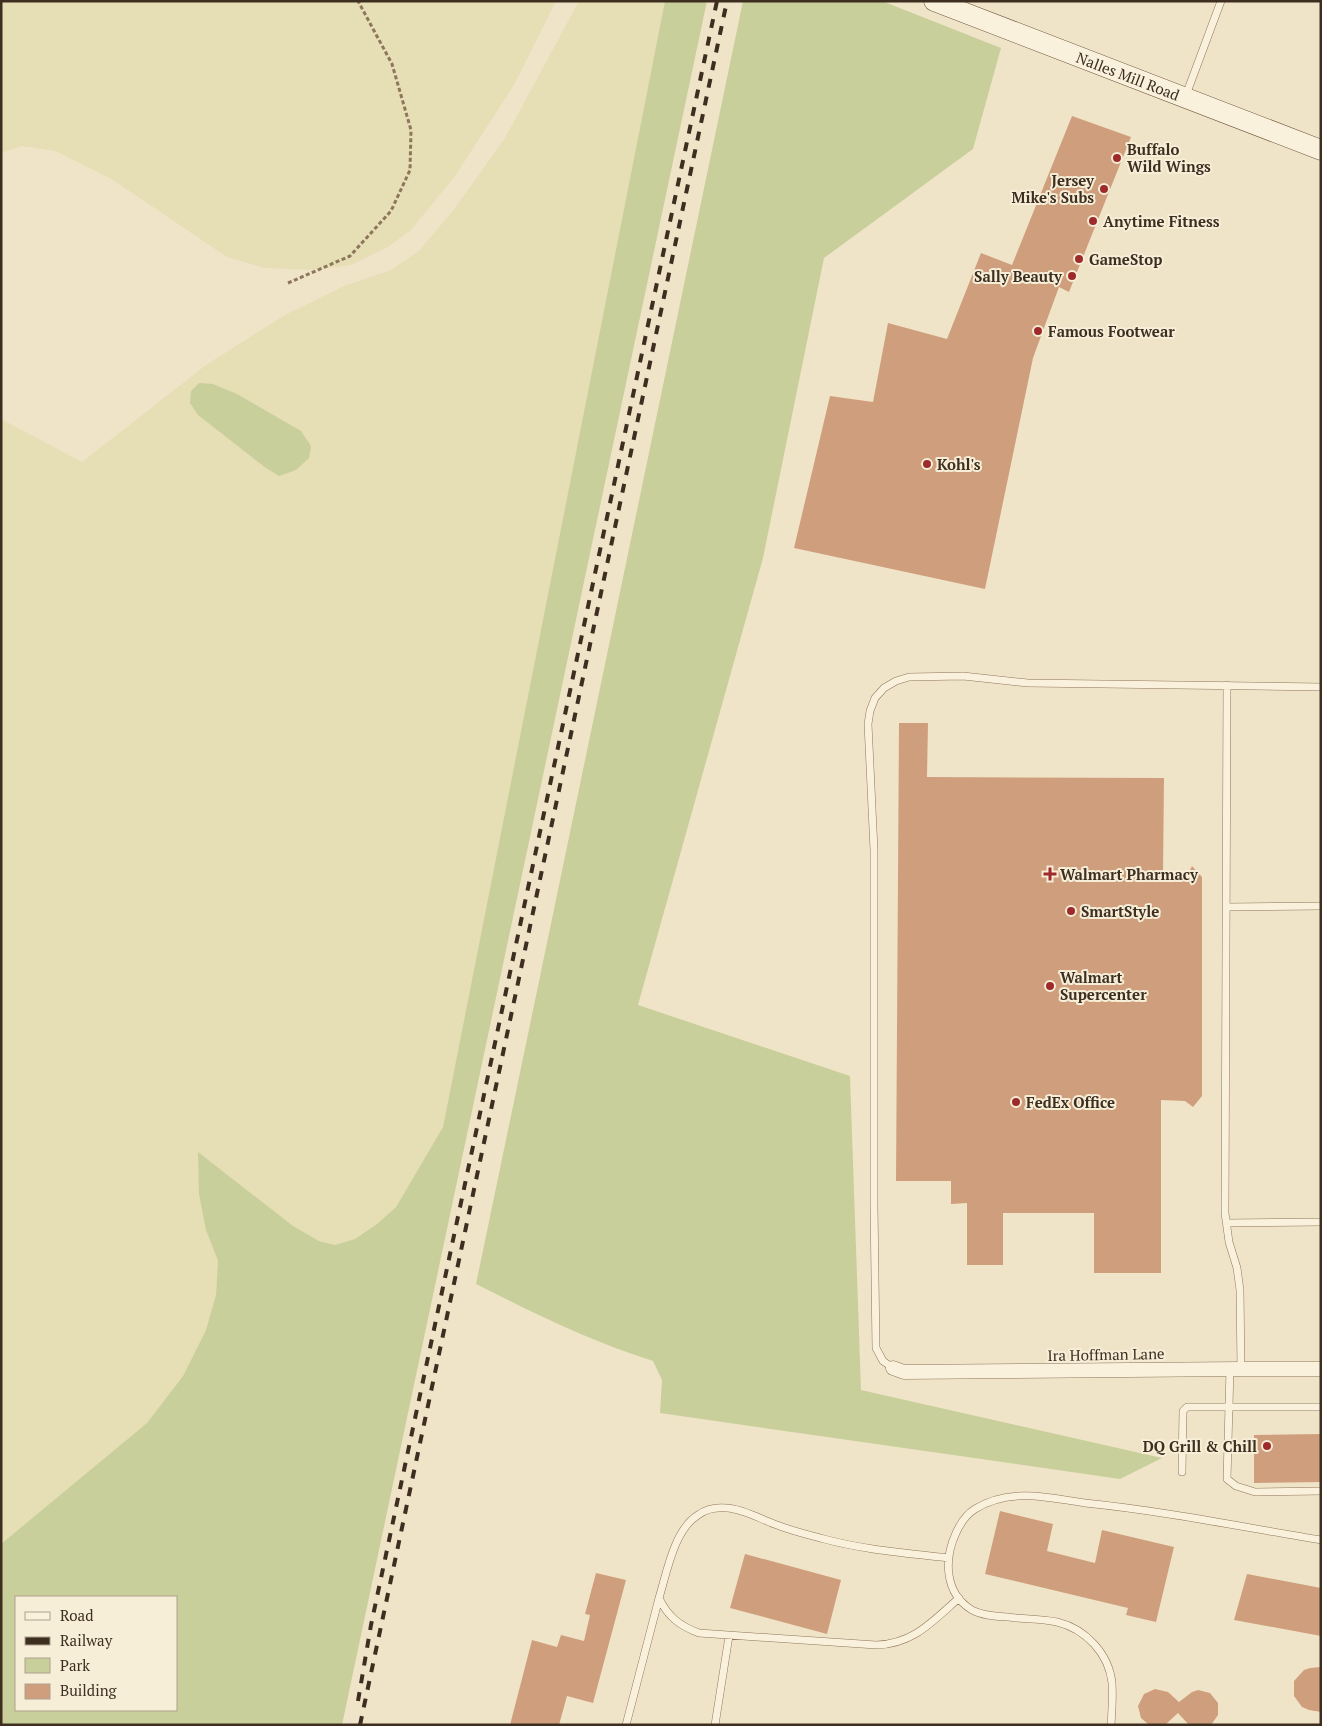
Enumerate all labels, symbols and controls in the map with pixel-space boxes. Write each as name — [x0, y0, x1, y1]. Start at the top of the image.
street label: Nalles Mill Road — [1074, 47, 1183, 105]
place label: Buffalo Wild Wings — [1127, 139, 1211, 176]
marker: Buffalo Wild Wings — [1111, 152, 1123, 164]
place label: Jersey Mike's Subs — [1012, 170, 1095, 207]
marker: Jersey Mike's Subs — [1098, 183, 1110, 195]
place label: Anytime Fitness — [1103, 211, 1220, 231]
marker: Anytime Fitness — [1087, 215, 1099, 227]
place label: GameStop — [1089, 249, 1162, 269]
marker: GameStop — [1073, 253, 1085, 265]
place label: Sally Beauty — [974, 266, 1063, 286]
marker: Sally Beauty — [1066, 270, 1078, 282]
place label: Famous Footwear — [1048, 321, 1175, 341]
marker: Famous Footwear — [1032, 325, 1044, 337]
place label: Kohl's — [937, 454, 981, 474]
marker: Kohl's — [921, 458, 933, 470]
place label: Walmart Pharmacy — [1060, 864, 1199, 884]
marker: Walmart Pharmacy — [1044, 868, 1056, 880]
place label: SmartStyle — [1081, 901, 1159, 921]
marker: SmartStyle — [1065, 905, 1077, 917]
place label: Walmart Supercenter — [1060, 967, 1147, 1004]
marker: Walmart Supercenter — [1044, 980, 1056, 992]
place label: FedEx Office — [1026, 1092, 1115, 1112]
marker: FedEx Office — [1010, 1096, 1022, 1108]
street label: Ira Hoffman Lane — [1047, 1343, 1165, 1365]
place label: DQ Grill & Chill — [1143, 1436, 1257, 1456]
marker: DQ Grill & Chill — [1261, 1440, 1273, 1452]
legend — [15, 1596, 178, 1711]
text: Road — [60, 1605, 93, 1625]
text: Railway — [60, 1630, 113, 1650]
text: Park — [60, 1655, 90, 1675]
text: Building — [60, 1680, 118, 1700]

